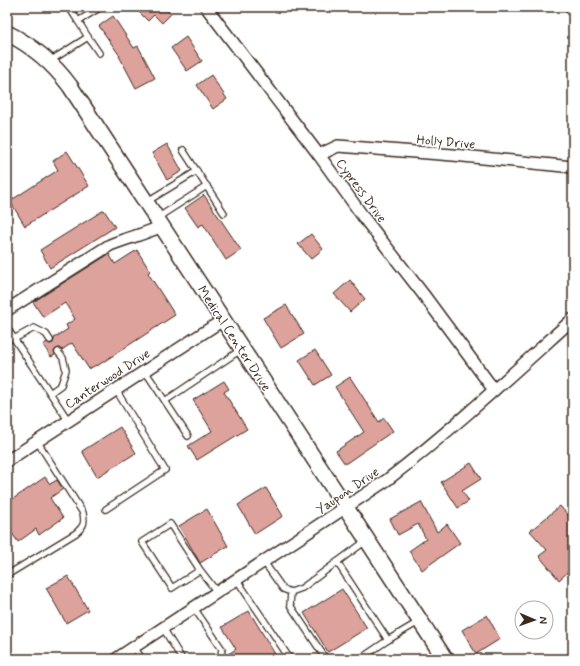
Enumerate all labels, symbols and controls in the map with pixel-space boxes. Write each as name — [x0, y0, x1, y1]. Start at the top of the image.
street label: Holly Drive — [416, 131, 476, 154]
street label: Cypress Drive — [332, 155, 390, 227]
street label: Medical Center Drive — [193, 283, 274, 395]
street label: Canterwood Drive — [62, 345, 154, 413]
street label: Yaupon Drive — [313, 464, 383, 519]
north arrow — [514, 600, 554, 640]
text: N — [536, 616, 550, 624]

